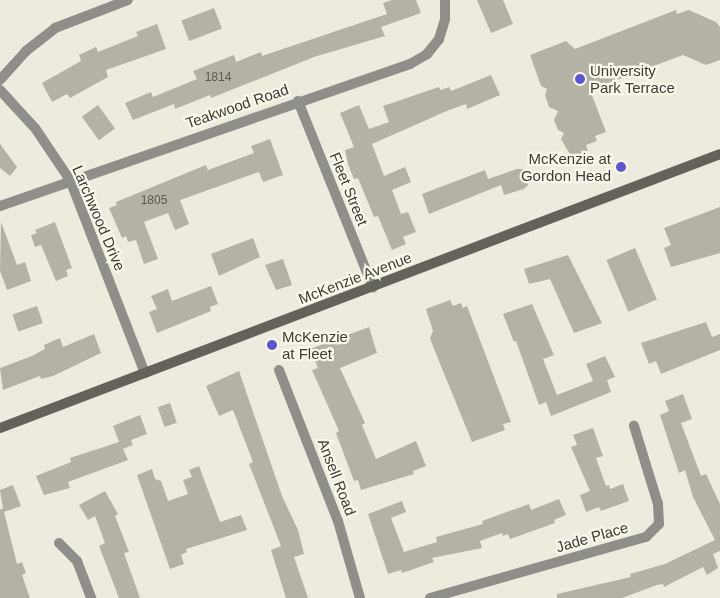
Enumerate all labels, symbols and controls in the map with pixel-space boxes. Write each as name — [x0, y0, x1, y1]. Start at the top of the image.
place label: University Park Terrace — [590, 61, 675, 96]
house number: 1814 — [205, 71, 231, 85]
marker: University Park Terrace — [574, 73, 586, 85]
street label: Teakwood Road — [183, 80, 291, 132]
place label: McKenzie at Gordon Head — [521, 149, 611, 184]
street label: Fleet Street — [326, 150, 372, 228]
marker: McKenzie at Gordon Head — [615, 161, 627, 173]
street label: Larchwood Drive — [69, 163, 129, 273]
house number: 1805 — [141, 194, 167, 208]
street label: McKenzie Avenue — [295, 248, 415, 308]
place label: McKenzie at Fleet — [282, 327, 348, 362]
marker: McKenzie at Fleet — [266, 339, 278, 351]
street label: Ansell Road — [314, 436, 360, 518]
street label: Jade Place — [554, 518, 630, 556]

